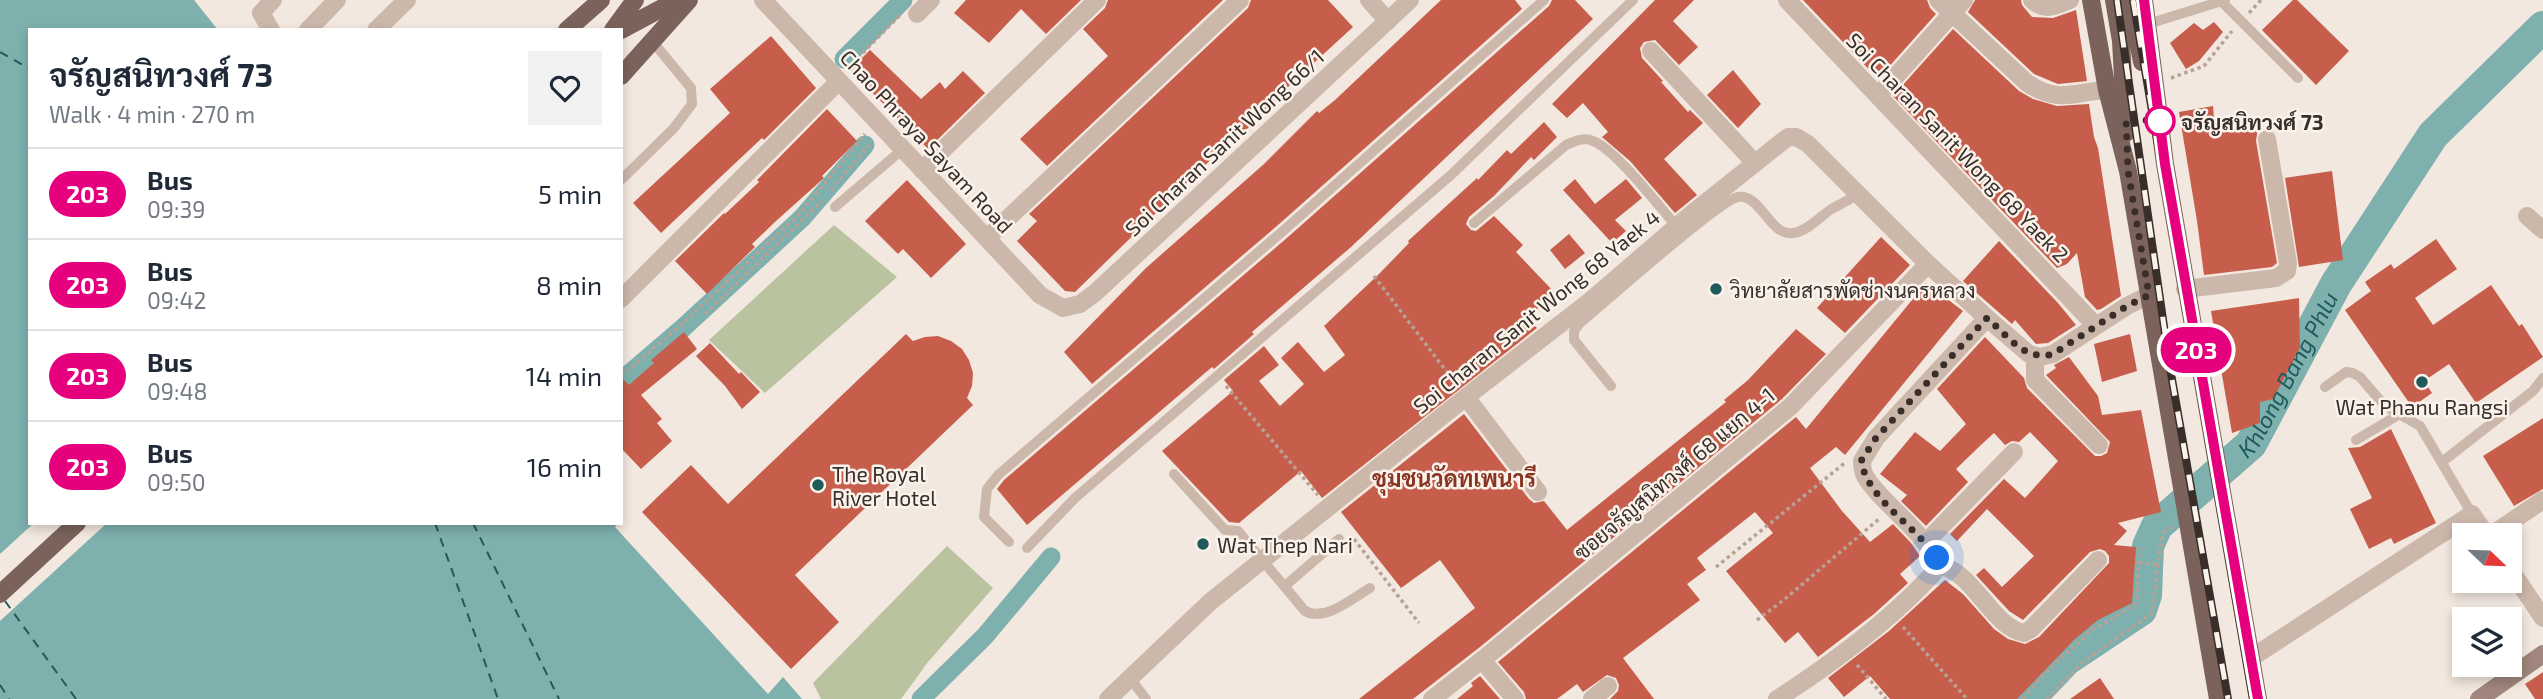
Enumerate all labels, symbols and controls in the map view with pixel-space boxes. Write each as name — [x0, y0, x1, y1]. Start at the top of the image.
street label: Soi Charan Sanit Wong 68 Yaek 2 — [1842, 27, 2074, 267]
street label: Soi Charan Sanit Wong 66/1 — [1119, 43, 1329, 241]
street label: Chao Phraya Sayam Road — [836, 44, 1018, 238]
button: heart — [528, 51, 602, 125]
text: จรัญสนิทวงศ์ 73 — [49, 54, 273, 94]
text: Walk · 4 min · 270 m — [49, 100, 255, 128]
marker: จรัญสนิทวงศ์ 73 — [2145, 106, 2175, 136]
place label: จรัญสนิทวงศ์ 73 — [2181, 109, 2324, 136]
text: Bus — [147, 164, 193, 195]
text: 5 min — [538, 178, 602, 209]
text: 203 — [66, 179, 109, 208]
text: 09:39 — [147, 195, 205, 223]
street label: Soi Charan Sanit Wong 68 Yaek 4 — [1408, 204, 1664, 418]
text: Bus — [147, 255, 193, 286]
text: 8 min — [536, 269, 602, 300]
text: 203 — [66, 270, 109, 299]
place label: วิทยาลัยสารพัดช่างนครหลวง — [1730, 277, 1976, 302]
marker: วิทยาลัยสารพัดช่างนครหลวง — [1708, 281, 1724, 297]
text: 09:42 — [147, 286, 207, 314]
water label: Khlong Bang Phlu — [2232, 287, 2343, 463]
line badge: 203 — [2156, 327, 2236, 373]
text: 203 — [2175, 335, 2217, 364]
text: Bus — [147, 346, 193, 377]
text: 14 min — [526, 360, 602, 391]
text: 203 — [66, 361, 109, 390]
marker: Wat Phanu Rangsi — [2414, 374, 2430, 390]
text: 09:48 — [147, 377, 208, 405]
street label: ซอยจรัญสนิทวงศ์ 68 แยก 4-1 — [1569, 382, 1780, 565]
place label: Wat Phanu Rangsi — [2335, 394, 2509, 419]
text: Bus — [147, 437, 193, 468]
text: 16 min — [527, 451, 602, 482]
text: 203 — [66, 452, 109, 481]
place label: The Royal River Hotel — [832, 461, 937, 510]
district label: ชุมชนวัดทเพนารี — [1372, 464, 1536, 496]
text: 09:50 — [147, 468, 206, 496]
marker: The Royal River Hotel — [810, 477, 826, 493]
north arrow — [2452, 523, 2522, 593]
map controls — [2452, 523, 2522, 677]
place label: Wat Thep Nari — [1217, 532, 1353, 557]
marker: Wat Thep Nari — [1195, 536, 1211, 552]
your location — [1919, 540, 1954, 575]
button: layers — [2452, 607, 2522, 677]

